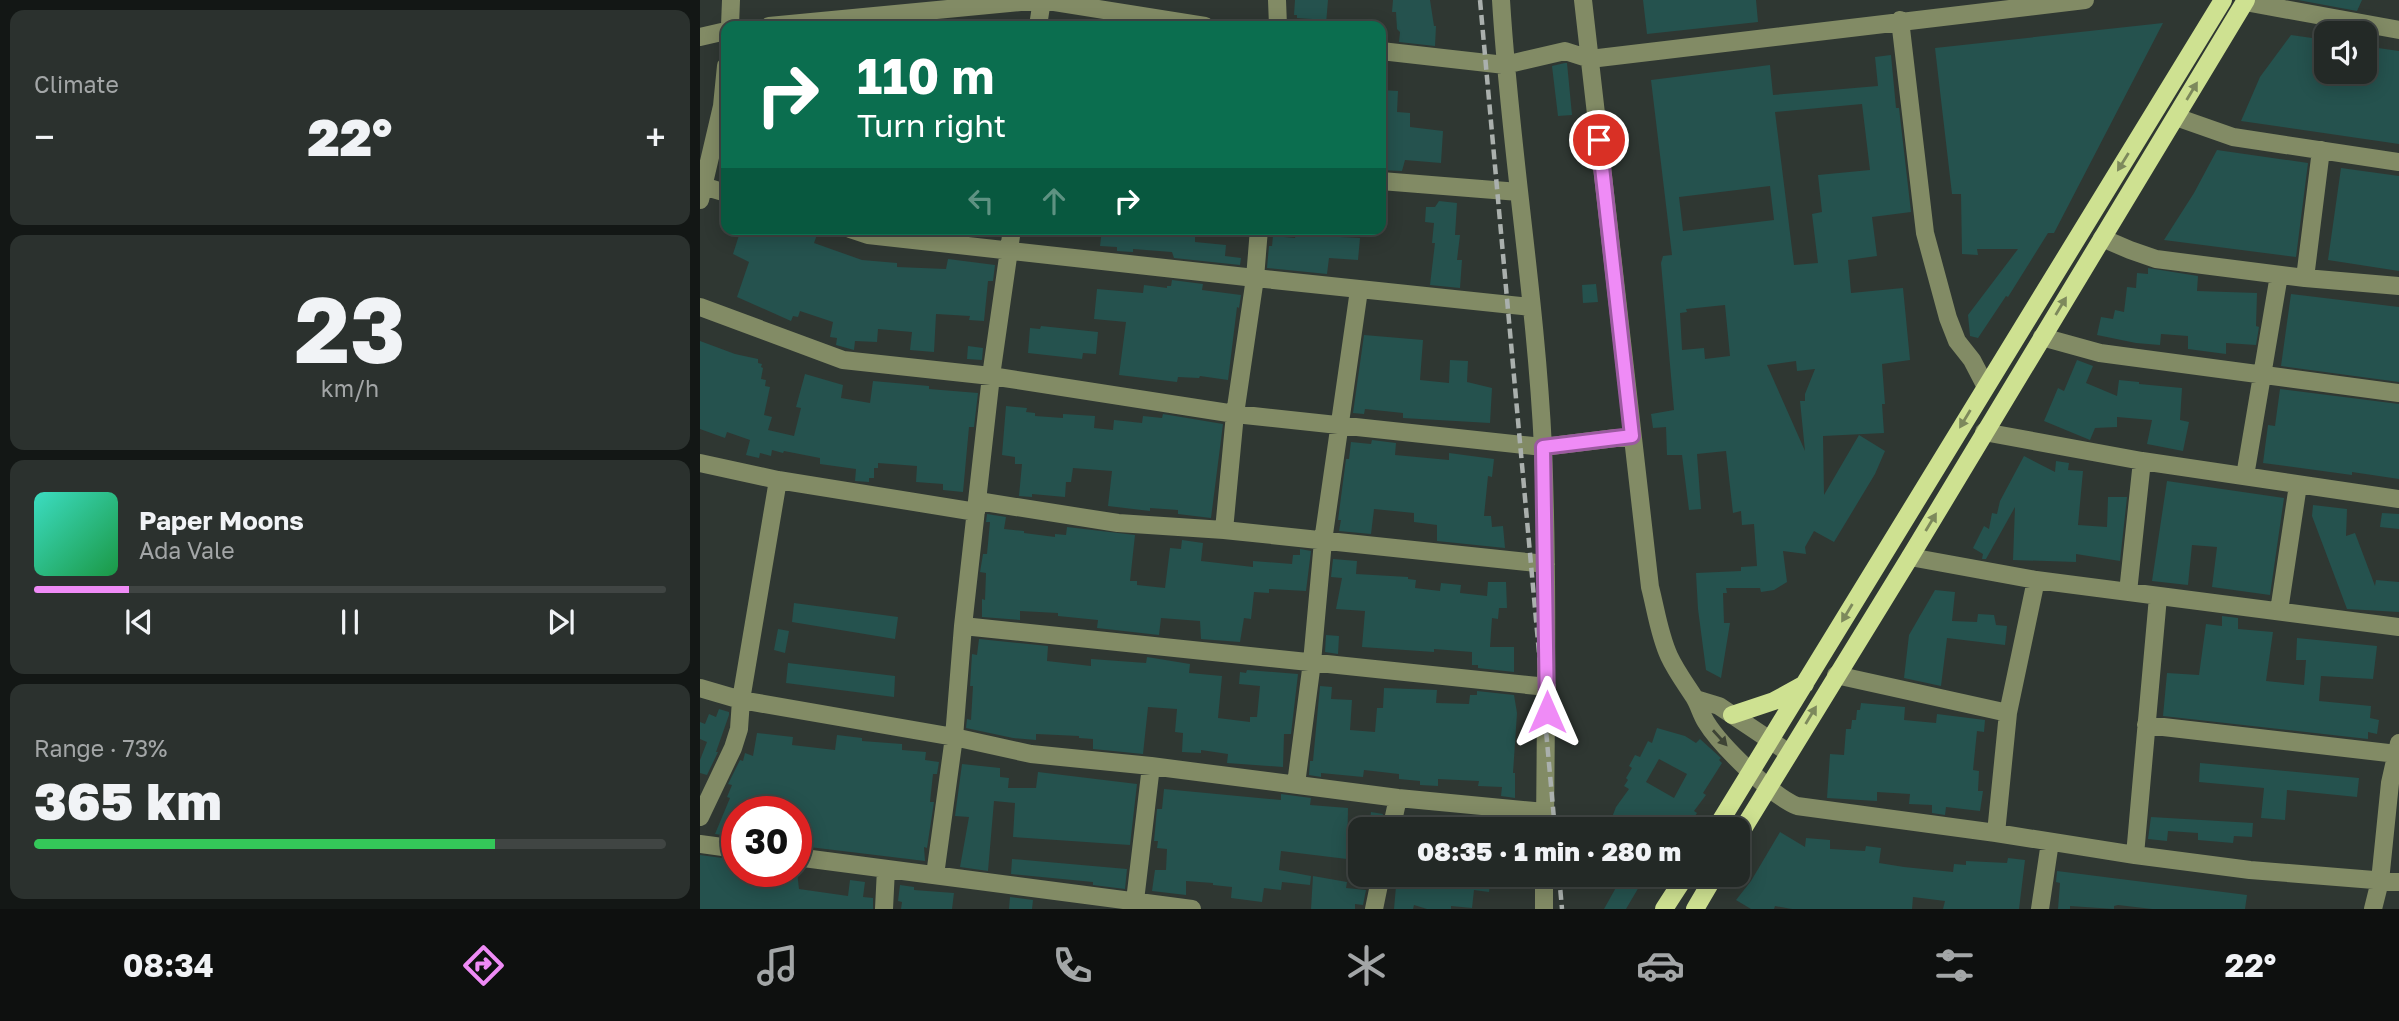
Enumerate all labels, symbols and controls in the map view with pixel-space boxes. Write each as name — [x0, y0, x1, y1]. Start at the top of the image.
map controls — [2314, 21, 2377, 84]
button: sound — [2314, 21, 2377, 84]
text: 110 m — [857, 46, 994, 105]
icon: right — [742, 49, 833, 140]
text: Climate — [34, 70, 119, 98]
one-way arrow — [2185, 81, 2198, 100]
text: 22° — [308, 105, 392, 167]
text: Turn right — [857, 106, 1006, 144]
pin — [1569, 110, 1629, 170]
text: − — [34, 114, 55, 159]
text: + — [645, 114, 666, 159]
icon: arrive — [1580, 121, 1618, 159]
one-way arrow — [2116, 153, 2129, 172]
icon: left — [962, 182, 1000, 220]
icon: ahead — [1035, 182, 1073, 220]
icon: right — [1108, 182, 1146, 220]
text: 23 — [294, 274, 406, 383]
one-way arrow — [2055, 297, 2067, 316]
text: km/h — [321, 374, 379, 402]
one-way arrow — [1958, 409, 1971, 428]
text: Paper Moons — [139, 505, 304, 536]
one-way arrow — [1925, 512, 1937, 532]
text: Ada Vale — [139, 536, 235, 564]
icon: previous — [120, 603, 158, 641]
icon: pause — [331, 603, 369, 641]
icon: next — [542, 603, 580, 641]
one-way arrow — [1841, 604, 1853, 623]
position arrow — [1510, 675, 1584, 749]
one-way arrow — [1805, 706, 1818, 725]
one-way arrow — [1712, 729, 1728, 747]
text: Range · 73% — [34, 734, 167, 762]
text: 365 km — [34, 769, 222, 831]
speed limit sign: 30 — [721, 796, 812, 887]
text: 08:35 · 1 min · 280 m — [1417, 836, 1681, 867]
icon: directions — [459, 941, 508, 990]
icon: music — [753, 941, 802, 990]
icon: phone — [1048, 941, 1097, 990]
icon: climate — [1342, 941, 1391, 990]
icon: car — [1636, 941, 1685, 990]
icon: filters — [1930, 941, 1979, 990]
text: 08:34 — [123, 946, 214, 984]
text: 22° — [2225, 946, 2276, 984]

